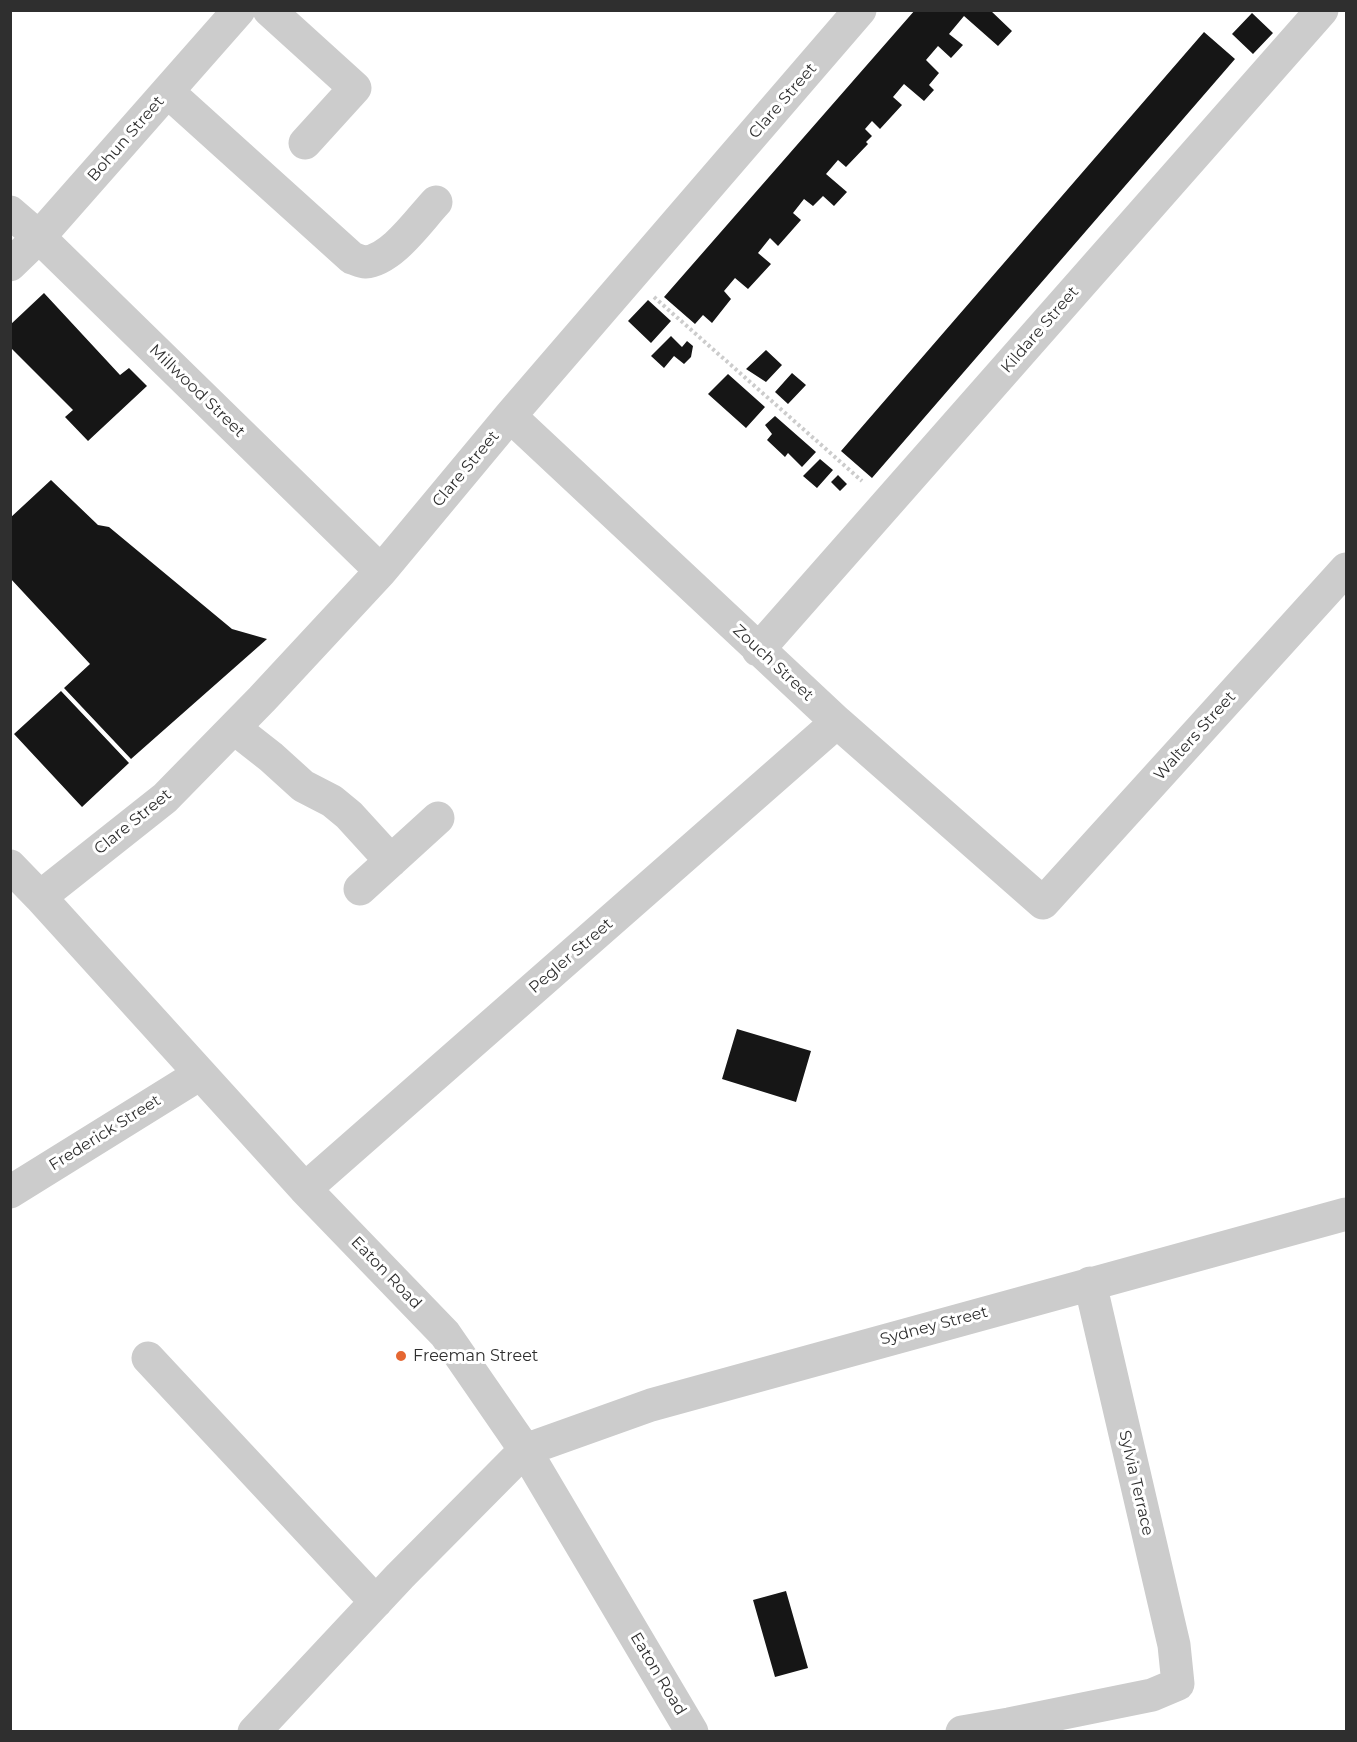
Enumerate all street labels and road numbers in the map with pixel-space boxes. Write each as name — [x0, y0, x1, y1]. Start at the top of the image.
street label: Clare Street — [745, 59, 821, 143]
street label: Bohun Street — [84, 92, 168, 186]
street label: Kildare Street — [997, 283, 1083, 377]
street label: Millwood Street — [145, 341, 249, 441]
street label: Clare Street — [429, 427, 503, 511]
street label: Zouch Street — [729, 621, 817, 705]
street label: Walters Street — [1150, 688, 1240, 784]
street label: Clare Street — [91, 785, 175, 859]
street label: Pegler Street — [525, 914, 617, 998]
street label: Frederick Street — [46, 1091, 164, 1175]
street label: Eaton Road — [347, 1233, 425, 1313]
street label: Sydney Street — [878, 1302, 990, 1350]
street label: Sylvia Terrace — [1115, 1429, 1157, 1537]
street label: Eaton Road — [626, 1629, 690, 1719]

